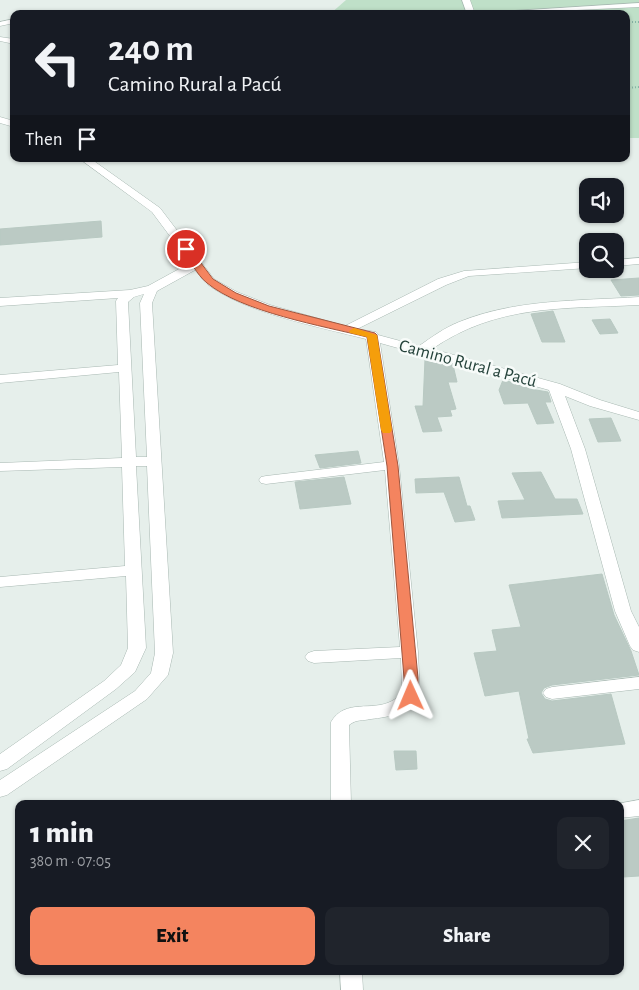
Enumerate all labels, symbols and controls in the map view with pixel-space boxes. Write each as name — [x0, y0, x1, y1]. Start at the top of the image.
icon: left — [25, 30, 90, 95]
text: 240 m — [108, 32, 194, 67]
text: Camino Rural a Pacú — [108, 73, 281, 95]
icon: arrive — [73, 125, 101, 153]
text: Then — [25, 130, 63, 149]
map controls — [579, 178, 624, 278]
button: sound — [579, 178, 624, 223]
pin — [165, 228, 207, 270]
button: search — [579, 233, 624, 278]
icon: arrive — [172, 235, 200, 263]
street label: Camino Rural a Pacú — [397, 337, 539, 391]
position arrow — [384, 669, 436, 721]
button: close — [557, 817, 609, 869]
text: 1 min — [30, 818, 94, 848]
text: 380 m · 07:05 — [30, 853, 111, 869]
button: Exit — [30, 907, 315, 965]
button: Share — [325, 907, 609, 965]

